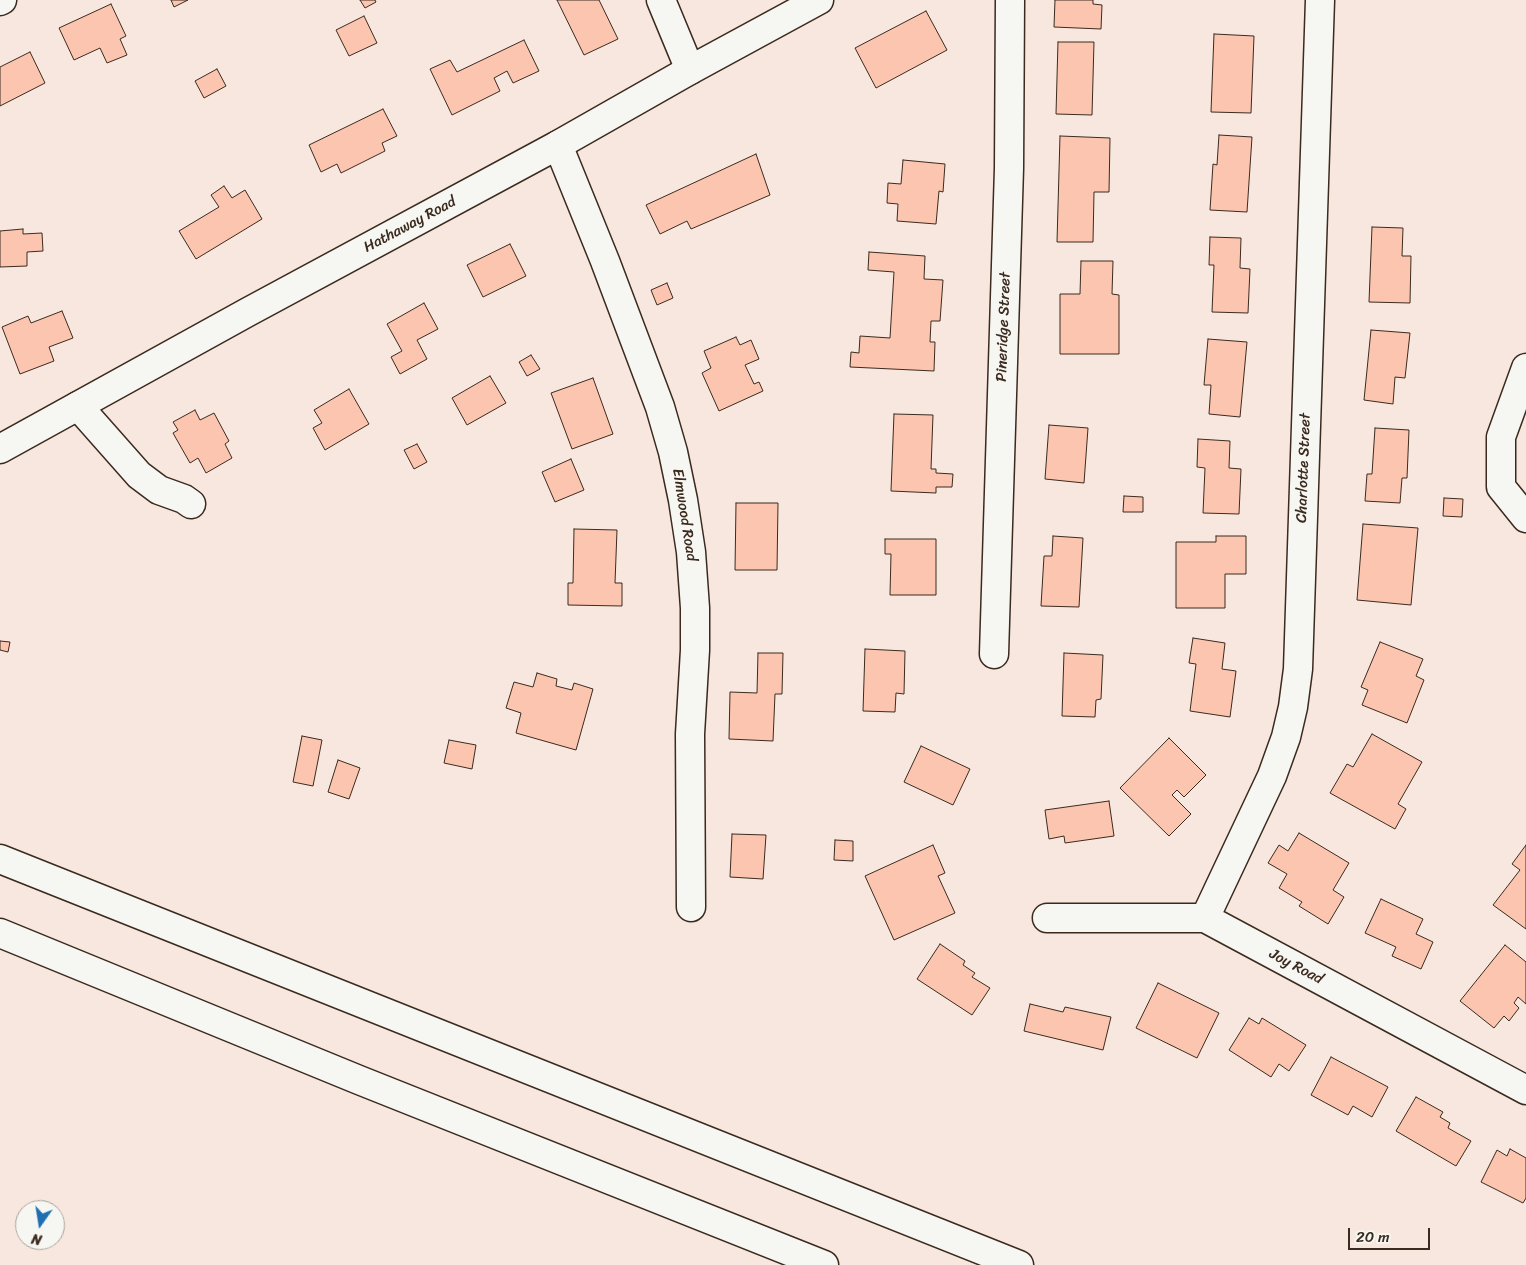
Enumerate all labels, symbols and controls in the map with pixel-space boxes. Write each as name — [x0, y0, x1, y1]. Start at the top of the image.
street label: Hathaway Road — [361, 193, 459, 257]
street label: Pineridge Street — [993, 272, 1015, 382]
street label: Charlotte Street — [1293, 413, 1315, 523]
street label: Elmwood Road — [668, 467, 700, 563]
street label: Joy Road — [1266, 945, 1326, 989]
north arrow — [15, 1200, 65, 1250]
scale bar — [1351, 1218, 1434, 1250]
text: 20 m — [1356, 1224, 1390, 1250]
text: N — [29, 1226, 44, 1252]

